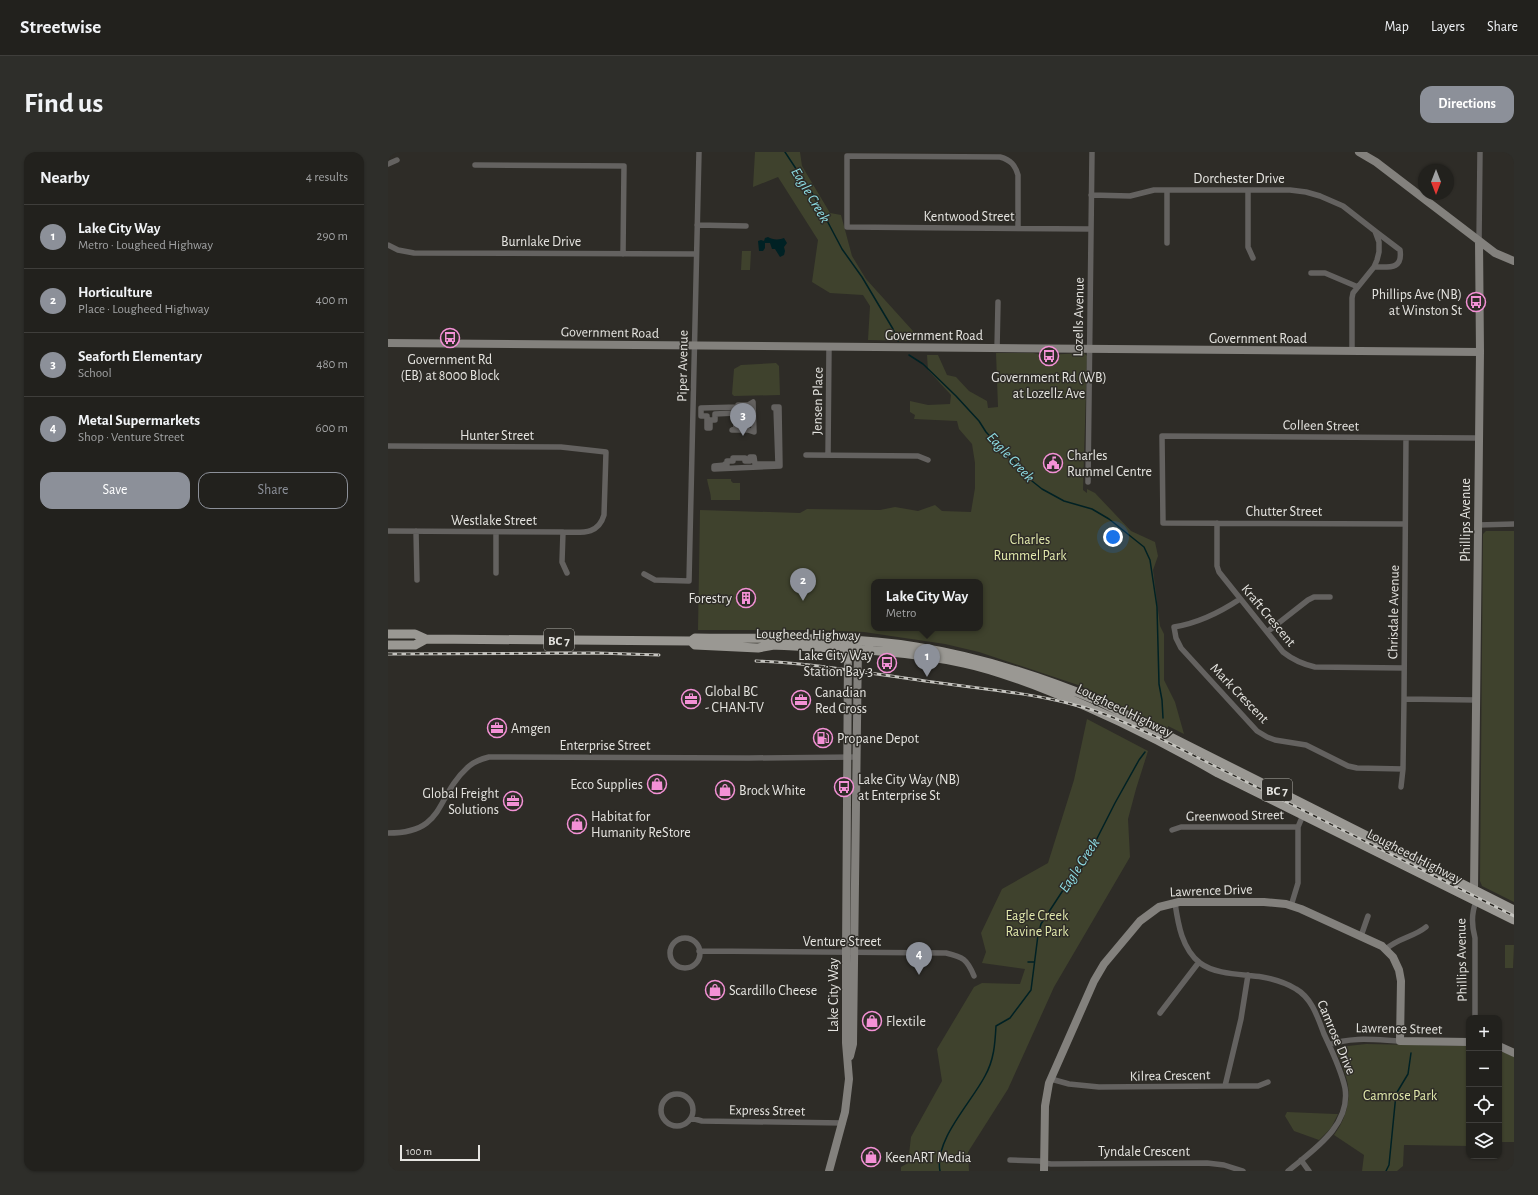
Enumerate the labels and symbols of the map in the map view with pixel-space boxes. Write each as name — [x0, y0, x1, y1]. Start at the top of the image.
north arrow — [1418, 164, 1454, 200]
water label: Eagle Creek — [788, 165, 833, 226]
street label: Dorchester Drive — [1193, 172, 1285, 186]
street label: Kentwood Street — [924, 210, 1015, 224]
street label: Burnlake Drive — [501, 235, 581, 249]
street label: Lozells Avenue — [1071, 277, 1087, 357]
place label: Phillips Ave (NB) at Winston St — [1371, 288, 1463, 318]
bus stop icon: Phillips Ave (NB) at Winston St — [1465, 291, 1487, 313]
street label: Government Road — [561, 325, 659, 341]
bus stop icon: Government Rd (EB) at 8000 Block — [439, 327, 461, 349]
street label: Government Road — [885, 329, 983, 343]
street label: Piper Avenue — [675, 330, 691, 402]
street label: Government Road — [1209, 332, 1307, 346]
bus stop icon: Government Rd (WB) at Lozellz Ave — [1038, 345, 1060, 367]
place label: Government Rd (EB) at 8000 Block — [401, 353, 500, 383]
street label: Jensen Place — [810, 367, 826, 435]
place label: Government Rd (WB) at Lozellz Ave — [991, 371, 1107, 401]
pin: 3 — [730, 403, 756, 436]
street label: Colleen Street — [1283, 418, 1360, 434]
street label: Hunter Street — [460, 429, 535, 443]
water label: Eagle Creek — [984, 430, 1037, 485]
place label: Charles Rummel Centre — [1067, 449, 1152, 479]
public building icon: Charles Rummel Centre — [1042, 452, 1064, 474]
street label: Phillips Avenue — [1459, 478, 1473, 562]
street label: Chutter Street — [1246, 505, 1323, 519]
street label: Westlake Street — [451, 514, 537, 528]
your location — [1103, 527, 1123, 547]
park label: Charles Rummel Park — [993, 533, 1067, 563]
street label: Chrisdale Avenue — [1386, 565, 1402, 659]
pin: 2 — [790, 568, 816, 601]
street label: Kraft Crescent — [1238, 582, 1298, 650]
building icon: Forestry — [735, 587, 757, 609]
place label: Forestry — [688, 592, 732, 606]
street label: Lougheed Highway — [756, 627, 860, 643]
road number: BC 7 — [544, 629, 574, 651]
pin: 1 — [914, 644, 940, 677]
place label: Lake City Way Station Bay 3 — [798, 649, 873, 679]
bus stop icon: Lake City Way Station Bay 3 — [876, 652, 898, 674]
street label: Mark Crescent — [1207, 661, 1271, 727]
street label: Lougheed Highway — [1075, 682, 1175, 740]
place label: Global BC - CHAN-TV — [705, 685, 764, 715]
place label: Canadian Red Cross — [815, 686, 867, 716]
office icon: Global BC - CHAN-TV — [680, 688, 702, 710]
office icon: Canadian Red Cross — [790, 689, 812, 711]
office icon: Amgen — [486, 717, 508, 739]
place label: Amgen — [511, 722, 551, 736]
fuel station icon: Propane Depot — [812, 727, 834, 749]
place label: Propane Depot — [837, 732, 919, 746]
street label: Enterprise Street — [560, 739, 651, 753]
shop icon: Ecco Supplies — [646, 773, 668, 795]
place label: Lake City Way (NB) at Enterprise St — [858, 773, 960, 803]
bus stop icon: Lake City Way (NB) at Enterprise St — [833, 776, 855, 798]
place label: Ecco Supplies — [570, 778, 643, 792]
shop icon: Brock White — [714, 779, 736, 801]
road number: BC 7 — [1262, 779, 1292, 801]
place label: Brock White — [739, 784, 806, 798]
place label: Global Freight Solutions — [423, 787, 500, 817]
office icon: Global Freight Solutions — [502, 790, 524, 812]
street label: Greenwood Street — [1186, 808, 1285, 824]
place label: Habitat for Humanity ReStore — [591, 810, 691, 840]
shop icon: Habitat for Humanity ReStore — [566, 813, 588, 835]
street label: Lougheed Highway — [1365, 827, 1464, 887]
water label: Eagle Creek — [1056, 835, 1103, 895]
street label: Lawrence Drive — [1169, 883, 1253, 899]
park label: Eagle Creek Ravine Park — [1005, 909, 1069, 939]
street label: Phillips Avenue — [1454, 918, 1470, 1002]
street label: Venture Street — [803, 935, 882, 949]
pin: 4 — [906, 942, 932, 975]
street label: Lake City Way — [827, 958, 841, 1032]
shop icon: Scardillo Cheese — [704, 979, 726, 1001]
place label: Scardillo Cheese — [729, 984, 817, 998]
street label: Camrose Drive — [1314, 998, 1358, 1077]
shop icon: Flextile — [861, 1010, 883, 1032]
place label: Flextile — [886, 1015, 926, 1029]
street label: Lawrence Street — [1355, 1021, 1443, 1037]
street label: Kilrea Crescent — [1129, 1068, 1211, 1084]
park label: Camrose Park — [1363, 1089, 1438, 1103]
street label: Express Street — [729, 1103, 806, 1119]
scale bar — [400, 1143, 480, 1162]
street label: Tyndale Crescent — [1098, 1145, 1190, 1159]
shop icon: KeenART Media — [860, 1146, 882, 1168]
place label: KeenART Media — [885, 1151, 972, 1165]

